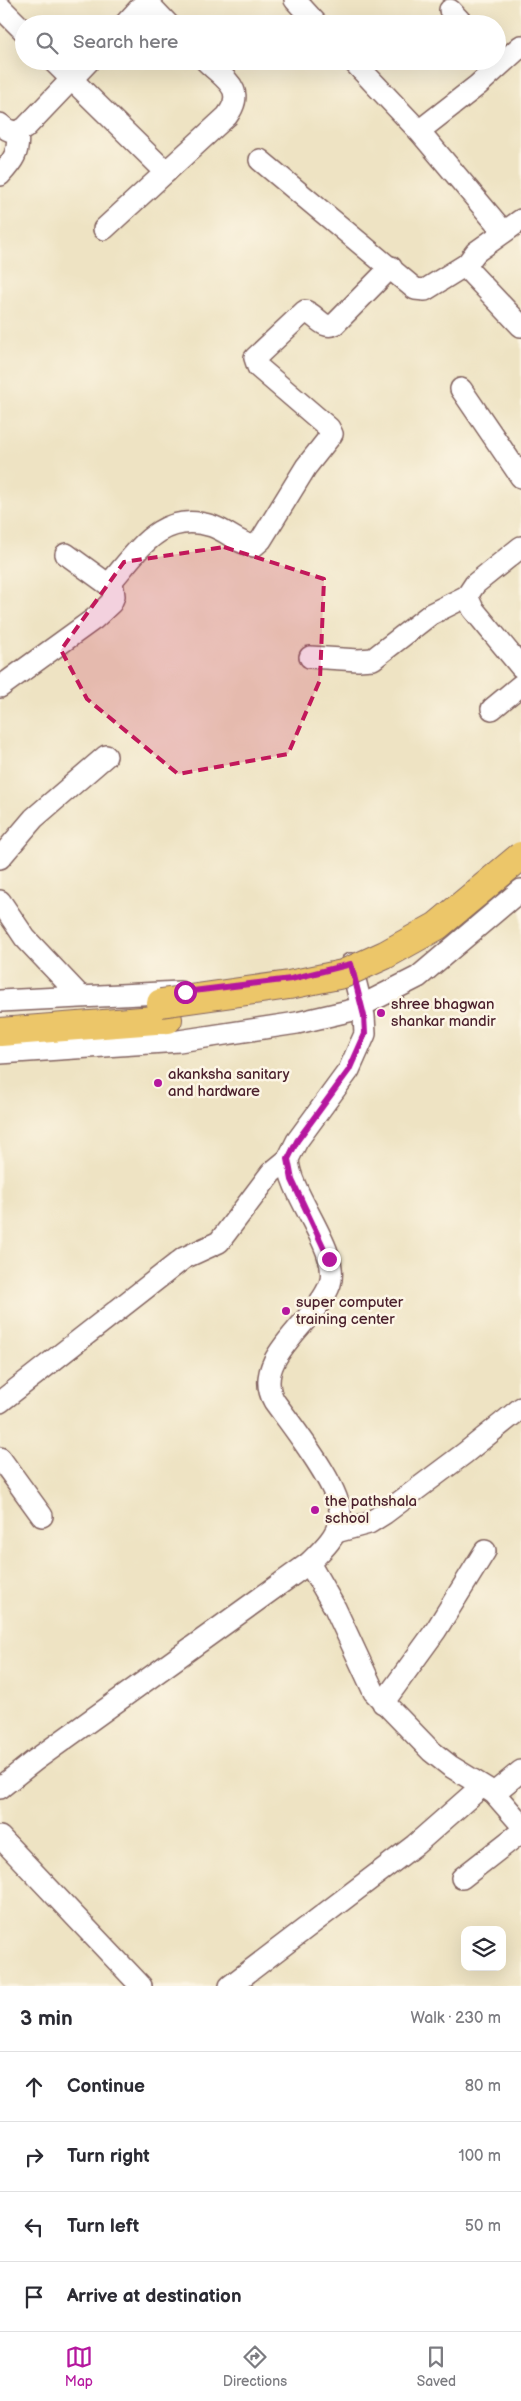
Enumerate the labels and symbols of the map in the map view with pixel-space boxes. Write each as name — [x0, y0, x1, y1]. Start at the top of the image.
route start — [174, 981, 197, 1004]
place label: shree bhagwan shankar mandir — [391, 995, 496, 1031]
marker: shree bhagwan shankar mandir — [375, 1007, 387, 1019]
place label: akanksha sanitary and hardware — [168, 1065, 290, 1101]
marker: akanksha sanitary and hardware — [152, 1077, 164, 1089]
route end — [318, 1248, 341, 1271]
place label: super computer training center — [296, 1293, 404, 1329]
marker: super computer training center — [280, 1305, 292, 1317]
place label: the pathshala school — [325, 1492, 417, 1528]
marker: the pathshala school — [309, 1504, 321, 1516]

